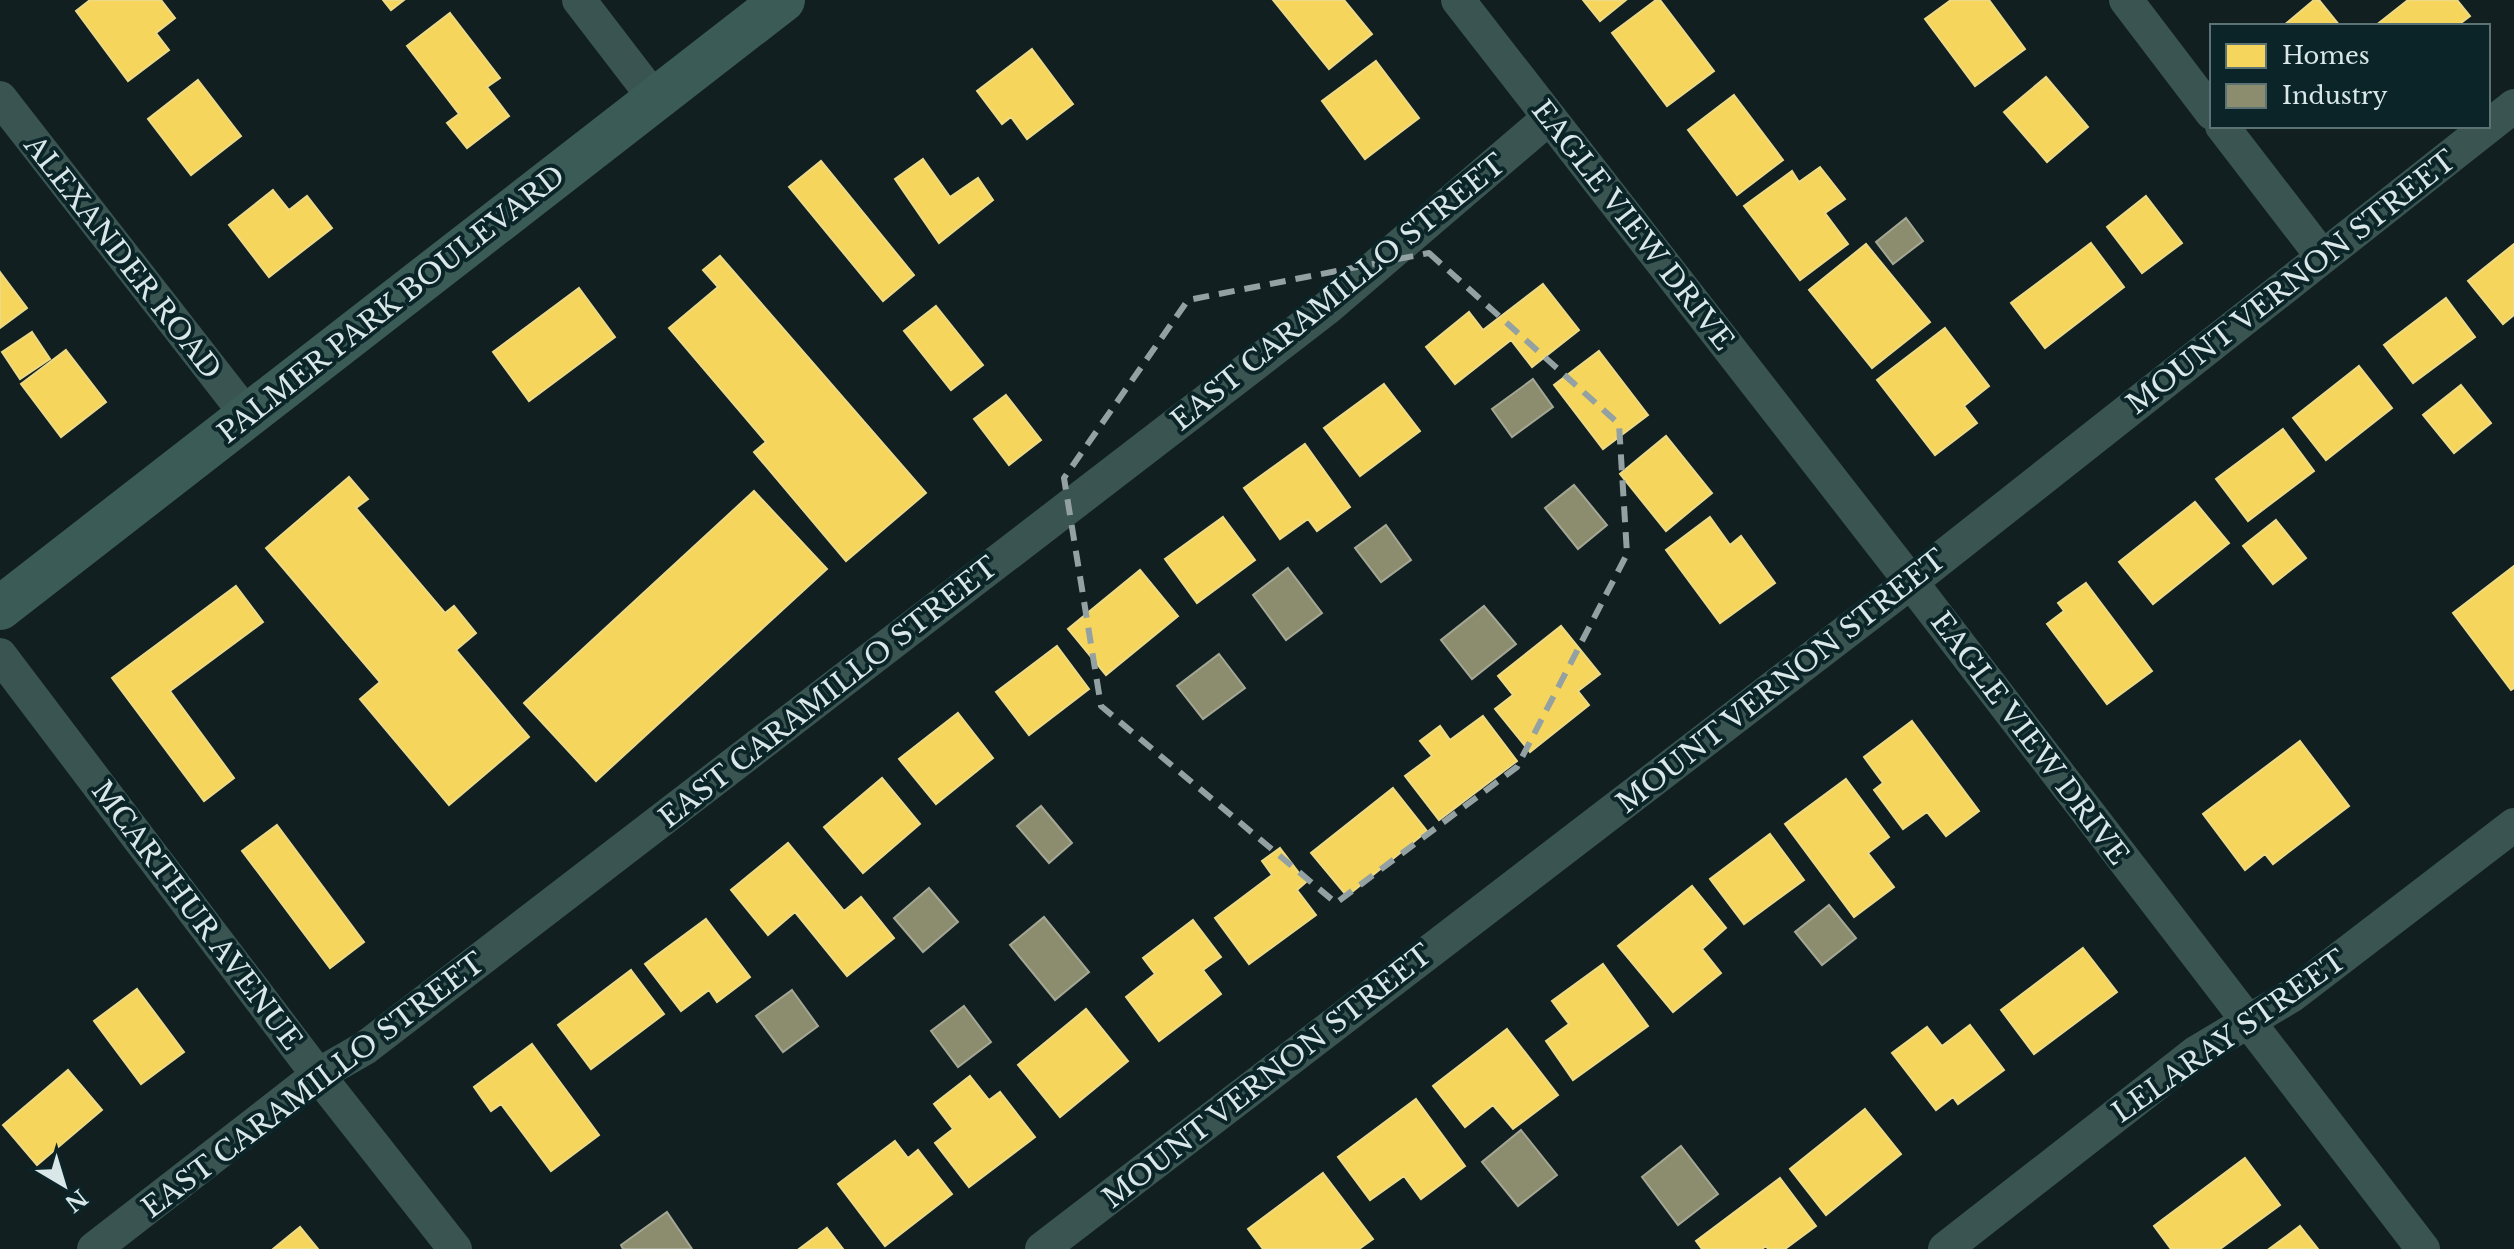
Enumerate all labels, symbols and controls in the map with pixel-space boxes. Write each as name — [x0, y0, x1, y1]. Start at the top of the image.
legend — [2210, 24, 2490, 128]
text: Homes — [2282, 41, 2370, 70]
text: Industry — [2282, 81, 2388, 110]
street label: EAGLE VIEW DRIVE — [1524, 93, 1741, 357]
street label: ALEXANDER ROAD — [16, 128, 229, 386]
street label: MOUNT VERNON STREET — [2120, 143, 2463, 422]
street label: EAST CARAMILLO STREET — [1164, 146, 1513, 438]
street label: PALMER PARK BOULEVARD — [211, 158, 572, 451]
street label: MOUNT VERNON STREET — [1610, 542, 1953, 821]
street label: EAST CARAMILLO STREET — [652, 549, 1005, 835]
street label: EAGLE VIEW DRIVE — [1923, 605, 2136, 872]
street label: MCARTHUR AVENUE — [84, 774, 309, 1057]
street label: MOUNT VERNON STREET — [1096, 937, 1439, 1216]
street label: LELARAY STREET — [2106, 942, 2353, 1130]
street label: EAST CARAMILLO STREET — [135, 945, 492, 1226]
north arrow — [24, 1145, 104, 1225]
text: N — [59, 1183, 92, 1218]

